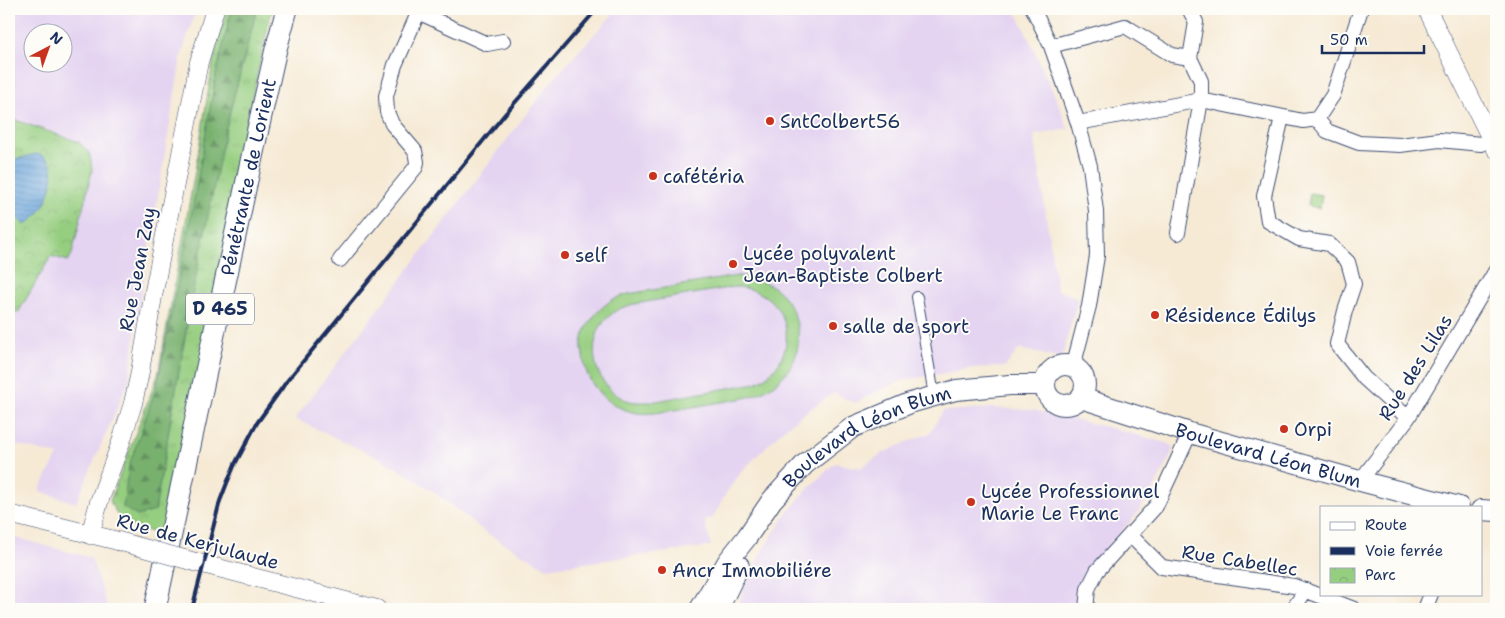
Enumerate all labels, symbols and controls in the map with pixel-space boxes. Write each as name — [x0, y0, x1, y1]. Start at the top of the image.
north arrow — [22, 22, 72, 72]
scale bar — [1322, 22, 1425, 54]
text: N — [46, 28, 67, 49]
text: 50 m — [1330, 30, 1368, 50]
street label: Pénétrante de Lorient — [215, 76, 282, 278]
place label: SntColbert56 — [780, 109, 901, 134]
marker: SntColbert56 — [764, 115, 776, 127]
place label: cafétéria — [663, 164, 744, 189]
marker: cafétéria — [647, 170, 659, 182]
street label: Rue Jean Zay — [113, 205, 162, 333]
place label: Lycée polyvalent Jean-Baptiste Colbert — [743, 241, 943, 288]
place label: self — [575, 243, 608, 268]
marker: self — [559, 249, 571, 261]
marker: Lycée polyvalent Jean-Baptiste Colbert — [727, 258, 739, 270]
road number: D 465 — [186, 294, 254, 324]
place label: Résidence Édilys — [1165, 302, 1317, 328]
marker: Résidence Édilys — [1149, 309, 1161, 321]
street label: Rue des Lilas — [1373, 309, 1458, 425]
place label: salle de sport — [843, 314, 969, 339]
marker: salle de sport — [827, 320, 839, 332]
street label: Boulevard Léon Blum — [777, 380, 954, 493]
street label: Boulevard Léon Blum — [1172, 417, 1364, 494]
place label: Orpi — [1294, 417, 1332, 442]
marker: Orpi — [1278, 423, 1290, 435]
place label: Lycée Professionnel Marie Le Franc — [981, 479, 1160, 526]
marker: Lycée Professionnel Marie Le Franc — [965, 496, 977, 508]
legend — [1320, 506, 1482, 596]
street label: Rue de Kerjulaude — [114, 508, 282, 575]
text: Route — [1365, 515, 1407, 535]
street label: Rue Cabellec — [1180, 539, 1300, 582]
text: Voie ferrée — [1365, 541, 1443, 561]
place label: Ancr Immobiliére — [672, 558, 832, 583]
marker: Ancr Immobiliére — [656, 564, 668, 576]
text: Parc — [1365, 565, 1396, 585]

